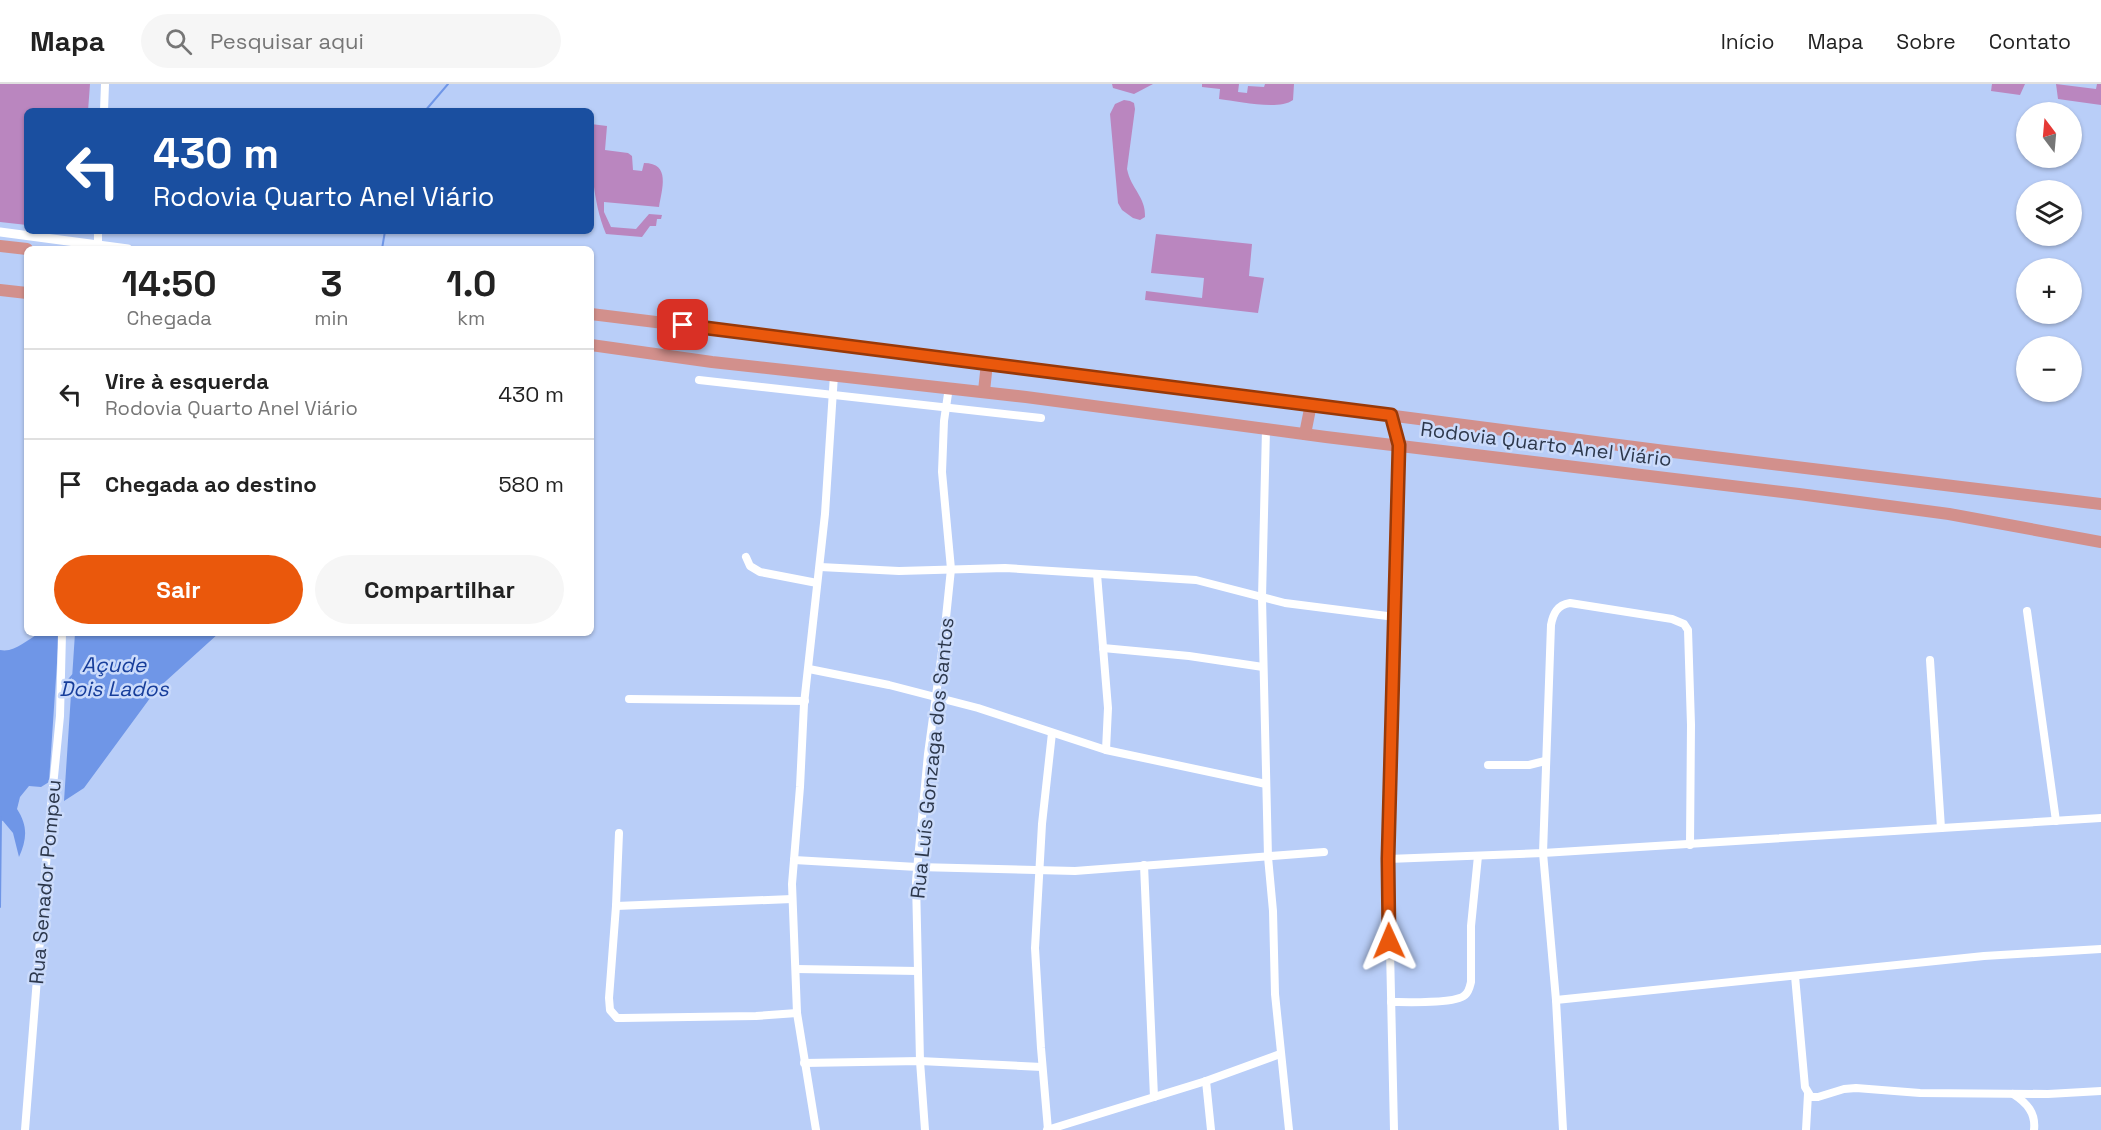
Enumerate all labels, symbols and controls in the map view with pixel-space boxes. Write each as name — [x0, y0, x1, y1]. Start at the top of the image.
search box — [141, 14, 561, 68]
text: Mapa — [30, 23, 105, 59]
icon: search — [162, 25, 195, 58]
text: Pesquisar aqui — [210, 27, 364, 55]
text: Início — [1721, 28, 1774, 55]
text: Mapa — [1807, 28, 1863, 55]
text: Sobre — [1896, 28, 1956, 55]
text: Contato — [1989, 28, 2071, 55]
north arrow — [2016, 102, 2082, 168]
map controls — [2016, 102, 2082, 402]
text: 430 m — [153, 127, 279, 180]
icon: left — [54, 132, 132, 210]
text: Rodovia Quarto Anel Viário — [153, 179, 494, 214]
button: layers — [2016, 180, 2082, 246]
button: + — [2016, 258, 2082, 324]
text: 14:50 — [122, 261, 217, 307]
text: 3 — [321, 261, 342, 307]
text: 1.0 — [446, 261, 496, 307]
pin — [657, 299, 708, 350]
text: Chegada — [126, 305, 212, 331]
text: min — [314, 305, 349, 331]
text: km — [457, 305, 485, 331]
icon: arrive — [666, 308, 699, 341]
button: − — [2016, 336, 2082, 402]
text: Vire à esquerda — [105, 367, 269, 395]
icon: left — [54, 378, 87, 411]
text: 430 m — [498, 380, 564, 408]
text: Rodovia Quarto Anel Viário — [105, 395, 358, 421]
street label: Rodovia Quarto Anel Viário — [1419, 416, 1673, 472]
icon: arrive — [54, 468, 87, 501]
text: Chegada ao destino — [105, 470, 317, 498]
text: 580 m — [498, 470, 564, 498]
button: Sair — [54, 555, 303, 624]
button: Compartilhar — [315, 555, 564, 624]
street label: Rua Luís Gonzaga dos Santos — [904, 616, 960, 900]
water label: Açude Dois Lados — [59, 651, 170, 702]
street label: Rua Senador Pompeu — [23, 779, 67, 985]
position arrow — [1357, 909, 1421, 973]

